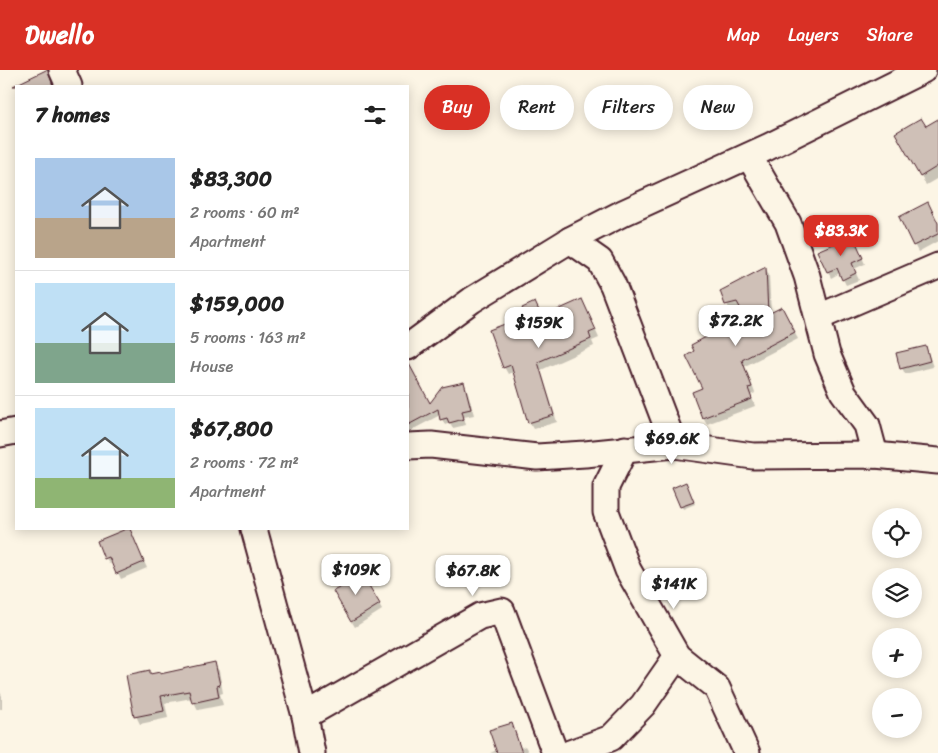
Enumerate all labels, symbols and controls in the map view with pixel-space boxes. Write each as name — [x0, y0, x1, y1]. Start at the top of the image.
text: Dwello — [25, 14, 94, 56]
text: Map — [727, 19, 760, 51]
text: Layers — [788, 19, 839, 51]
text: Share — [867, 19, 913, 51]
chip: Buy — [424, 85, 490, 130]
chip: Rent — [500, 85, 574, 130]
chip: Filters — [584, 85, 673, 130]
chip: New — [683, 85, 753, 130]
text: 7 homes — [35, 96, 110, 134]
icon: filters — [361, 101, 389, 129]
text: $83,300 — [190, 160, 272, 198]
icon: home — [75, 178, 135, 238]
text: 2 rooms · 60 m² — [190, 198, 300, 227]
pin: $83.3K — [800, 214, 882, 257]
text: $83.3K — [815, 216, 867, 245]
text: Apartment — [190, 227, 266, 256]
text: $159,000 — [190, 285, 284, 323]
icon: home — [75, 303, 135, 363]
pin: $72.2K — [695, 304, 777, 347]
pin: $159K — [504, 306, 574, 349]
text: $72.2K — [710, 306, 762, 335]
text: $159K — [516, 308, 562, 337]
text: 5 rooms · 163 m² — [190, 323, 306, 352]
text: House — [190, 352, 233, 381]
text: $67,800 — [190, 410, 273, 448]
pin: $69.6K — [631, 422, 713, 465]
text: $69.6K — [645, 424, 699, 453]
icon: home — [75, 428, 135, 488]
text: 2 rooms · 72 m² — [190, 448, 299, 477]
text: Apartment — [190, 477, 266, 506]
map controls — [872, 508, 922, 738]
button: locate — [872, 508, 922, 558]
pin: $109K — [321, 554, 391, 596]
pin: $67.8K — [432, 554, 514, 597]
text: $109K — [332, 555, 380, 584]
text: $67.8K — [446, 556, 500, 585]
pin: $141K — [639, 568, 709, 610]
button: layers — [872, 568, 922, 618]
text: $141K — [652, 569, 696, 598]
button: + — [872, 628, 922, 678]
button: − — [872, 688, 922, 738]

